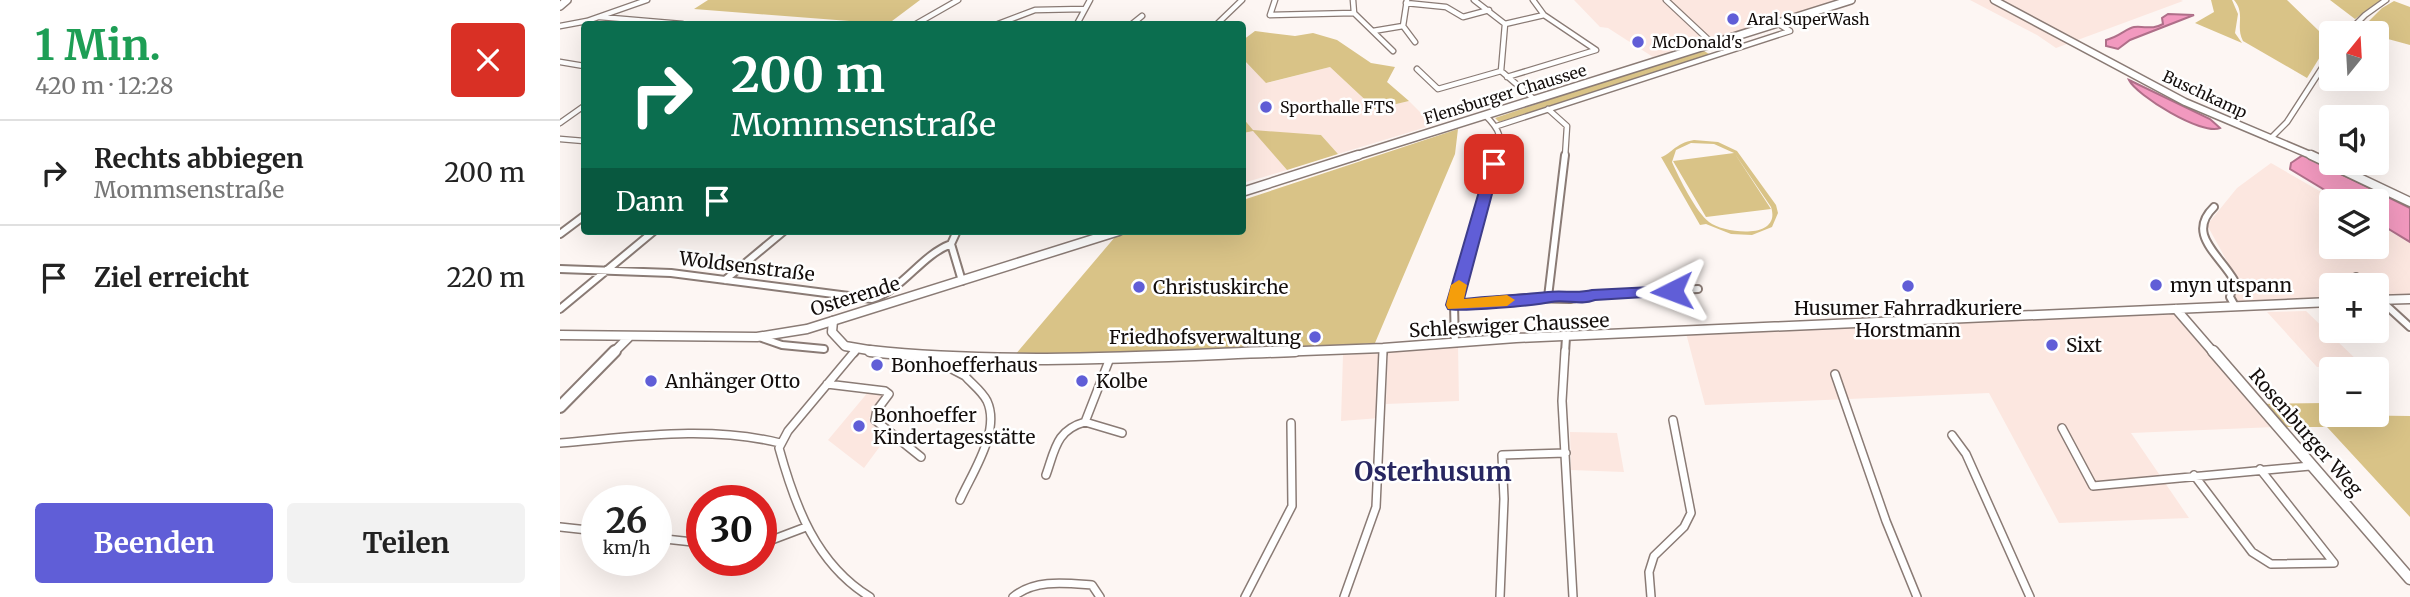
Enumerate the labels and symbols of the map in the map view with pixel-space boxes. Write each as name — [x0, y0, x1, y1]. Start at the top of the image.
place label: Aral SuperWash — [1746, 9, 1870, 29]
marker: Aral SuperWash — [1725, 11, 1741, 27]
north arrow — [2319, 21, 2389, 91]
place label: McDonald's — [1652, 32, 1742, 52]
marker: McDonald's — [1630, 34, 1646, 50]
street label: Flensburger Chaussee — [1421, 60, 1589, 128]
street label: Buschkamp — [2159, 66, 2251, 122]
place label: Sporthalle FTS — [1280, 97, 1394, 117]
marker: Sporthalle FTS — [1258, 99, 1274, 115]
pin — [1464, 134, 1524, 194]
street label: Woldsenstraße — [677, 246, 816, 286]
position arrow — [1635, 254, 1709, 328]
street label: Osterende — [807, 271, 903, 321]
place label: myn utspann — [2170, 273, 2293, 297]
place label: Christuskirche — [1153, 275, 1289, 299]
marker: myn utspann — [2148, 277, 2164, 293]
marker: Husumer Fahrradkuriere Horstmann — [1900, 278, 1916, 294]
marker: Christuskirche — [1131, 279, 1147, 295]
place label: Husumer Fahrradkuriere Horstmann — [1794, 296, 2022, 342]
street label: Schleswiger Chaussee — [1408, 308, 1610, 342]
place label: Friedhofsverwaltung — [1109, 325, 1301, 349]
marker: Friedhofsverwaltung — [1307, 329, 1323, 345]
place label: Sixt — [2066, 333, 2103, 357]
marker: Sixt — [2044, 337, 2060, 353]
place label: Bonhoefferhaus — [891, 353, 1038, 377]
marker: Bonhoefferhaus — [869, 357, 885, 373]
street label: Rosenburger Weg — [2244, 363, 2368, 501]
place label: Anhänger Otto — [664, 369, 800, 393]
place label: Kolbe — [1096, 369, 1148, 393]
marker: Anhänger Otto — [643, 373, 659, 389]
marker: Kolbe — [1074, 373, 1090, 389]
place label: Bonhoeffer Kindertagesstätte — [873, 403, 1035, 449]
marker: Bonhoeffer Kindertagesstätte — [851, 418, 867, 434]
district label: Osterhusum — [1354, 455, 1512, 488]
speed limit sign: 30 — [686, 485, 777, 576]

